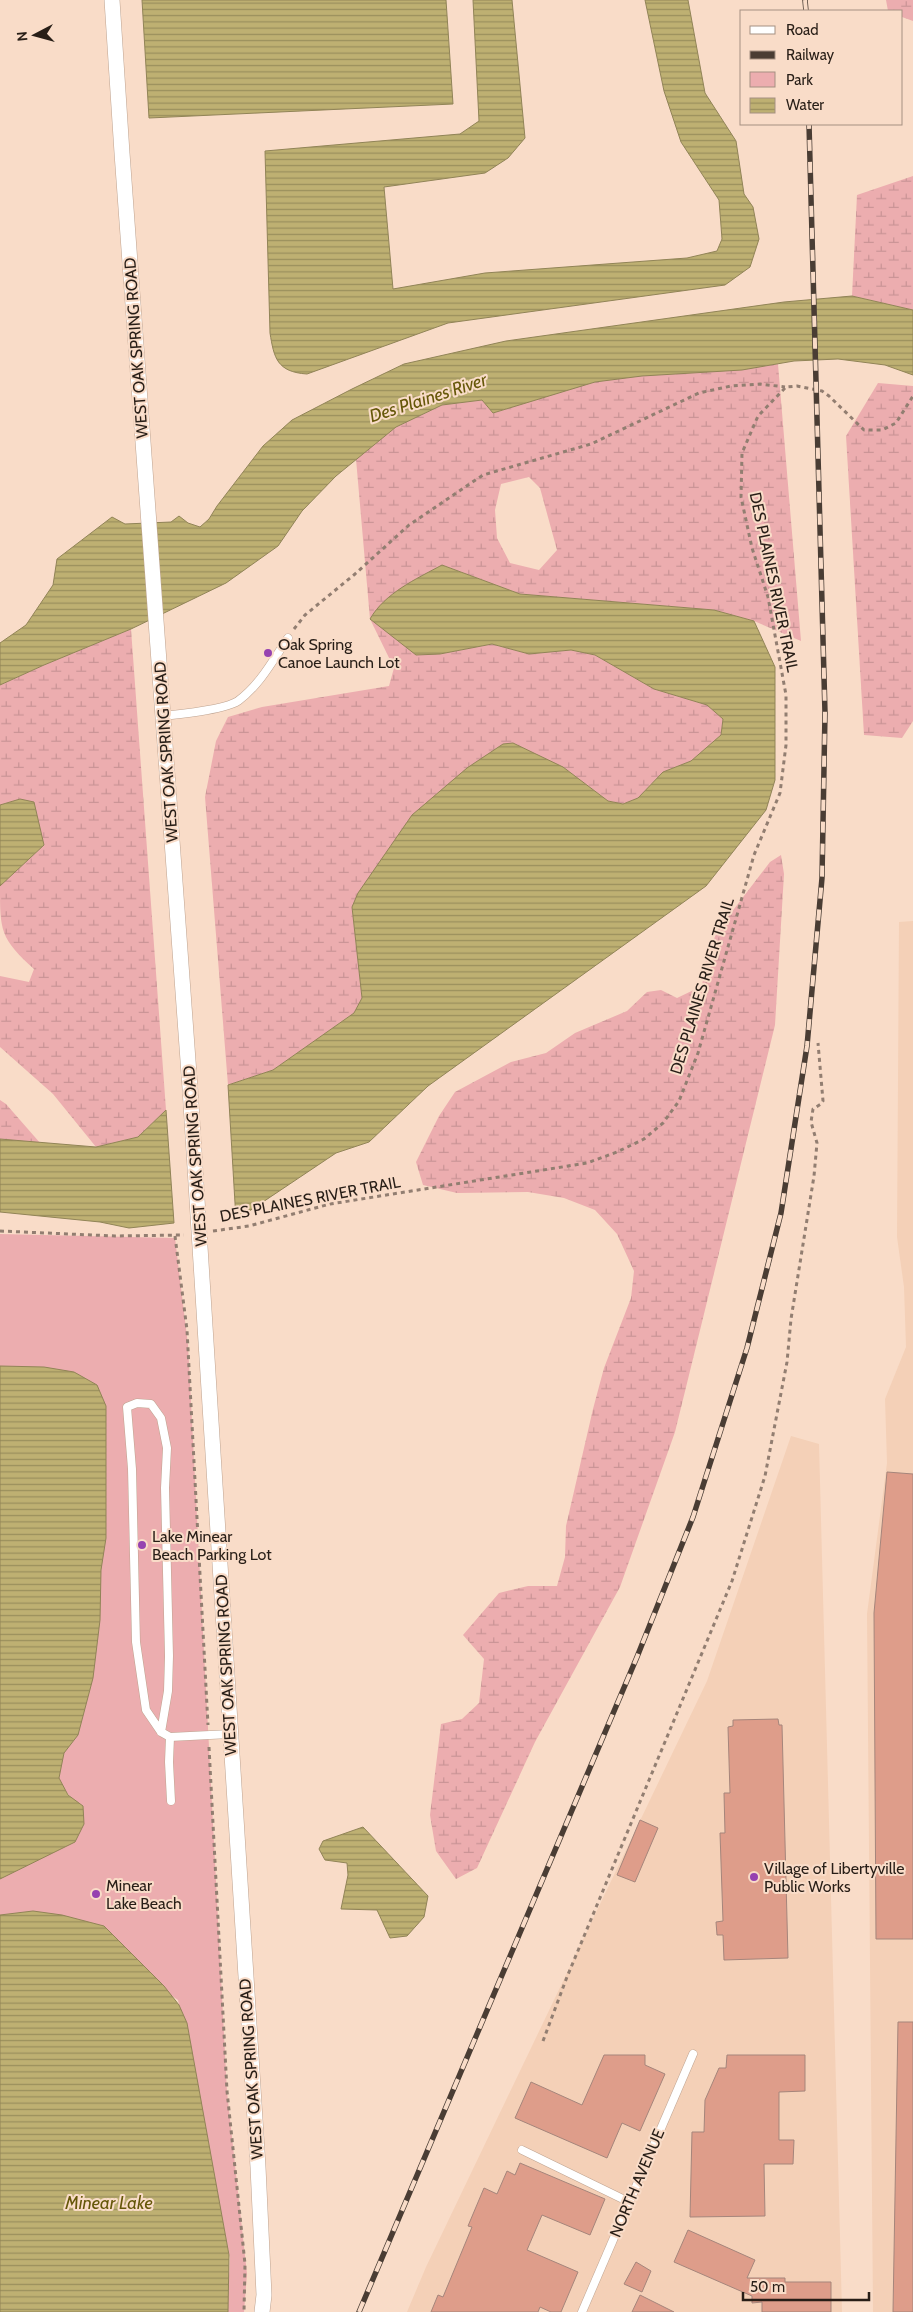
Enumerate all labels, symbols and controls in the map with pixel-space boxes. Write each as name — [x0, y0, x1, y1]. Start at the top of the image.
north arrow — [10, 10, 60, 60]
legend — [740, 10, 903, 125]
text: Road — [786, 21, 819, 39]
text: N — [13, 30, 32, 42]
text: Railway — [786, 46, 835, 64]
text: Park — [786, 71, 813, 89]
text: Water — [786, 96, 824, 114]
street label: WEST OAK SPRING ROAD — [120, 257, 152, 439]
water label: Des Plaines River — [367, 368, 491, 427]
street label: DES PLAINES RIVER TRAIL — [746, 490, 802, 674]
place label: Oak Spring Canoe Launch Lot — [278, 635, 400, 672]
marker: Oak Spring Canoe Launch Lot — [262, 647, 274, 659]
street label: WEST OAK SPRING ROAD — [150, 661, 182, 843]
street label: DES PLAINES RIVER TRAIL — [666, 896, 738, 1076]
street label: WEST OAK SPRING ROAD — [179, 1065, 211, 1247]
street label: DES PLAINES RIVER TRAIL — [218, 1172, 402, 1226]
place label: Lake Minear Beach Parking Lot — [152, 1527, 272, 1564]
marker: Lake Minear Beach Parking Lot — [136, 1539, 148, 1551]
street label: WEST OAK SPRING ROAD — [212, 1574, 240, 1756]
place label: Village of Libertyville Public Works — [764, 1859, 904, 1896]
marker: Village of Libertyville Public Works — [748, 1871, 760, 1883]
place label: Minear Lake Beach — [106, 1876, 182, 1913]
marker: Minear Lake Beach — [90, 1888, 102, 1900]
street label: WEST OAK SPRING ROAD — [235, 1978, 267, 2160]
street label: NORTH AVENUE — [606, 2126, 668, 2240]
water label: Minear Lake — [64, 2192, 153, 2214]
scale bar — [743, 2270, 869, 2302]
text: 50 m — [750, 2278, 785, 2296]

